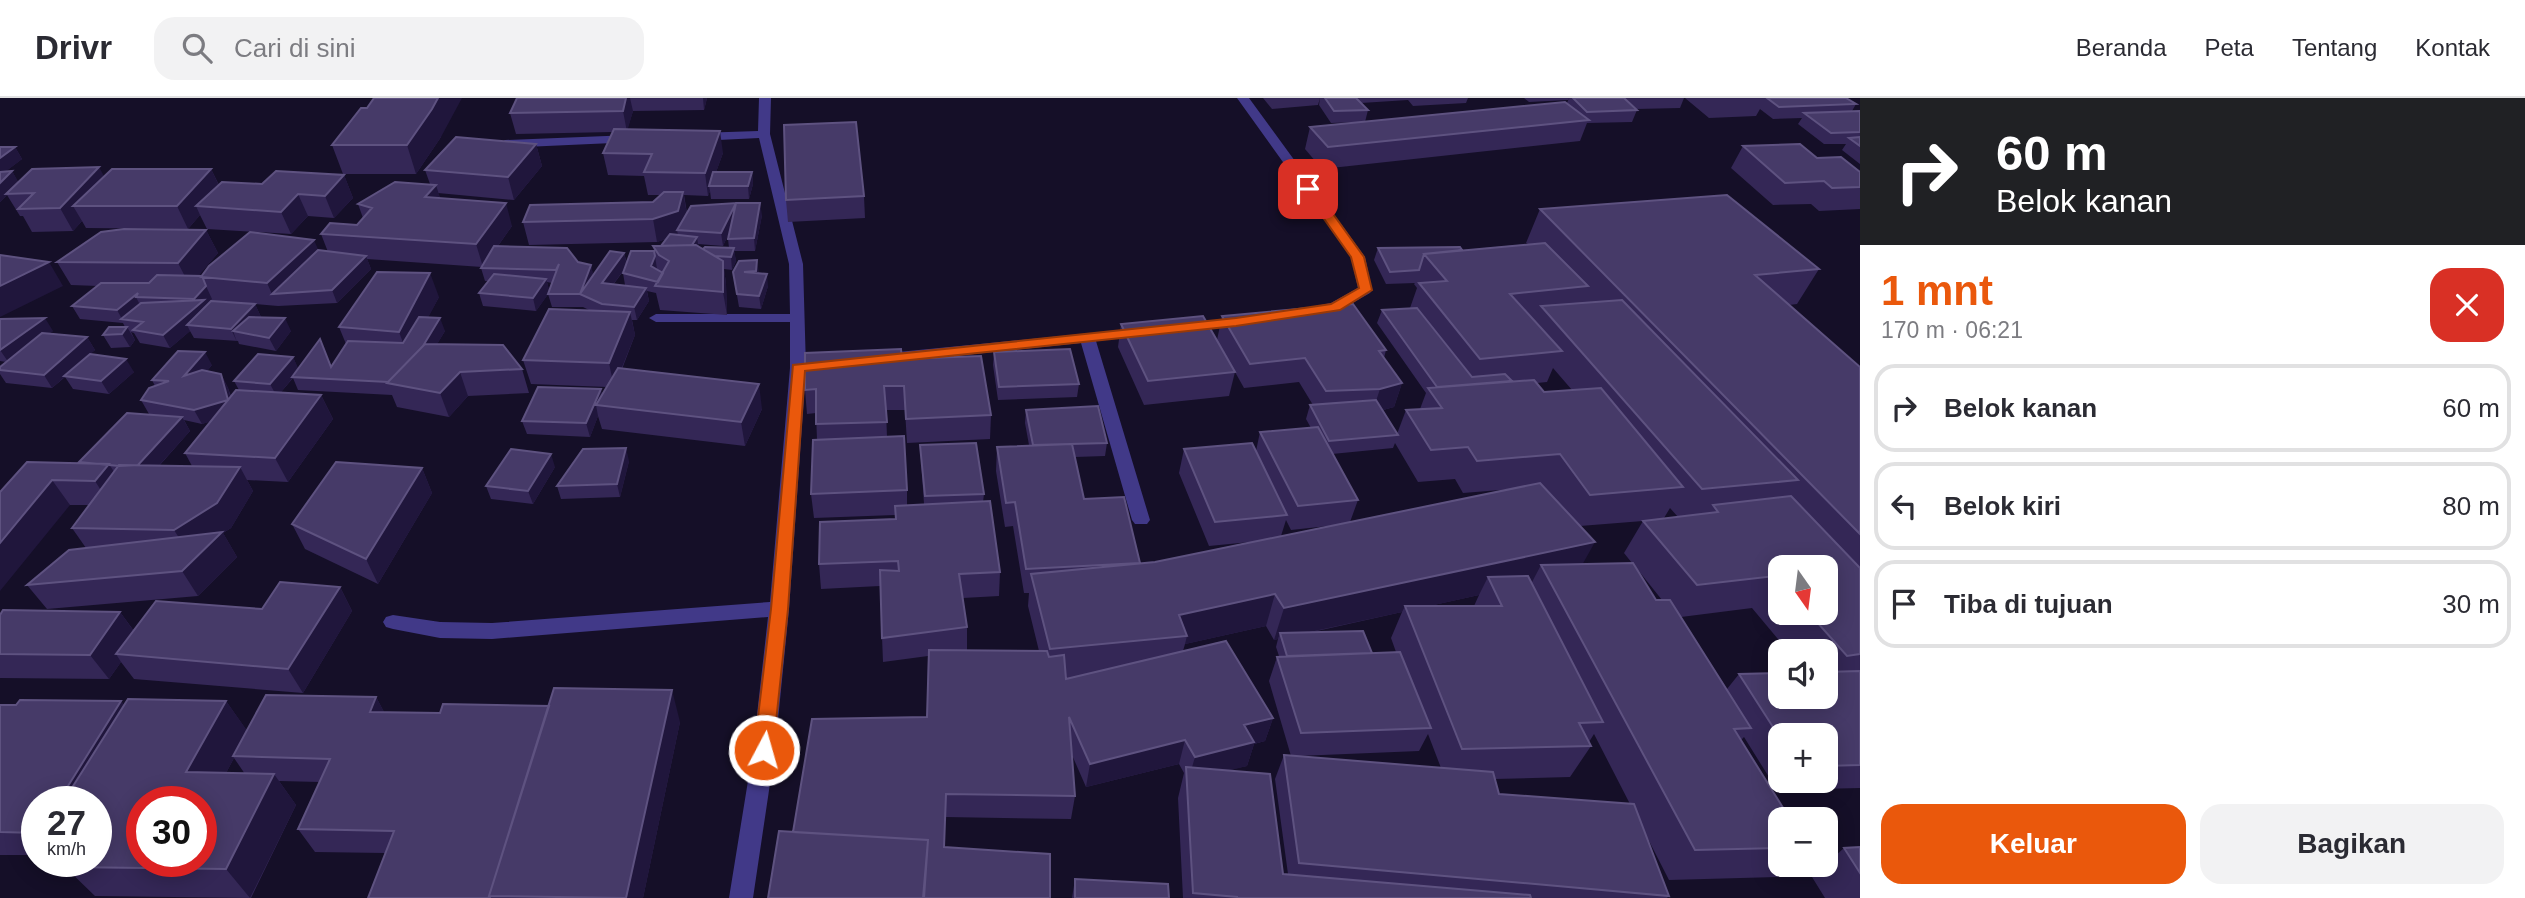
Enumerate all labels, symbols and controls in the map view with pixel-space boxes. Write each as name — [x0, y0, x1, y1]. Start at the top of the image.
search box — [154, 17, 644, 80]
text: Drivr — [35, 29, 112, 66]
icon: search — [178, 29, 216, 67]
text: Cari di sini — [234, 33, 355, 63]
text: Beranda — [2076, 34, 2167, 61]
text: Peta — [2205, 34, 2254, 61]
text: Tentang — [2292, 34, 2377, 61]
text: Kontak — [2415, 34, 2490, 61]
icon: right — [1881, 126, 1972, 217]
text: 60 m — [1996, 126, 2108, 180]
pin — [1278, 159, 1338, 219]
icon: arrive — [1289, 170, 1327, 208]
text: Belok kanan — [1996, 183, 2172, 219]
text: 1 mnt — [1881, 267, 1993, 314]
button: close — [2430, 268, 2504, 342]
text: 170 m · 06:21 — [1881, 317, 2023, 343]
icon: right — [1885, 389, 1923, 427]
text: Belok kanan — [1944, 393, 2097, 423]
text: 60 m — [2442, 393, 2500, 423]
icon: left — [1885, 487, 1923, 525]
text: Belok kiri — [1944, 491, 2061, 521]
text: 80 m — [2442, 491, 2500, 521]
north arrow — [1768, 555, 1838, 625]
map controls — [1768, 555, 1838, 877]
icon: arrive — [1885, 585, 1923, 623]
text: Tiba di tujuan — [1944, 589, 2113, 619]
text: 30 m — [2442, 589, 2500, 619]
button: sound — [1768, 639, 1838, 709]
position arrow — [727, 713, 801, 787]
button: + — [1768, 723, 1838, 793]
speed limit sign: 30 — [126, 786, 217, 877]
text: 27 — [47, 803, 86, 842]
button: Keluar — [1881, 804, 2186, 884]
button: Bagikan — [2200, 804, 2504, 884]
button: − — [1768, 807, 1838, 877]
text: km/h — [47, 839, 86, 859]

